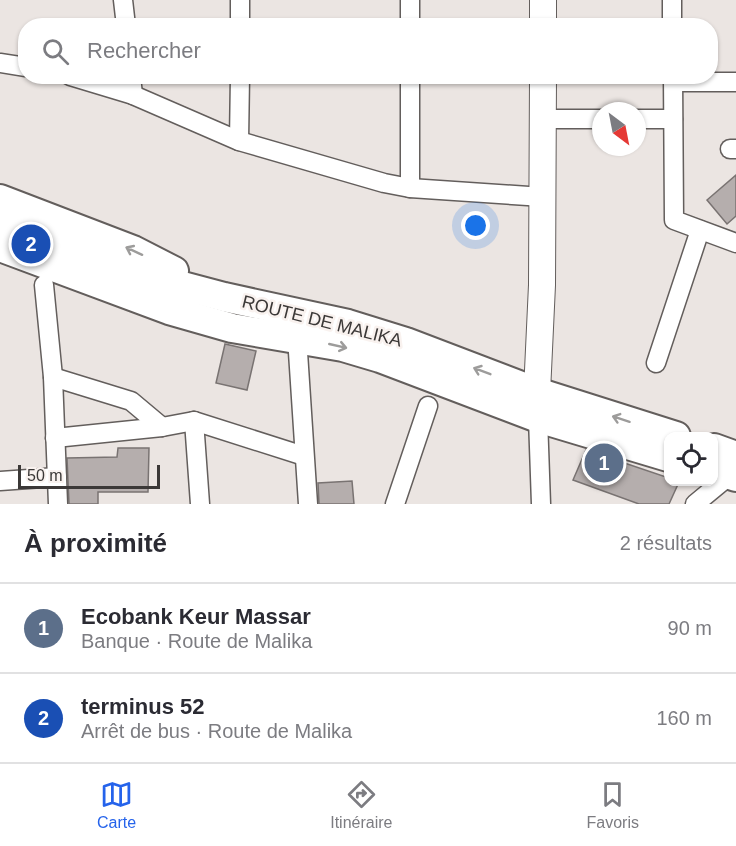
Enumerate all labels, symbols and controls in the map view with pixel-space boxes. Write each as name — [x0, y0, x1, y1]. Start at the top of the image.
search box — [18, 18, 718, 84]
icon: search — [39, 35, 72, 68]
text: Rechercher — [87, 38, 201, 63]
north arrow — [592, 102, 646, 156]
your location — [461, 211, 490, 240]
pin: 2 — [12, 222, 51, 266]
one-way arrow — [126, 245, 144, 257]
street label: ROUTE DE MALIKA — [240, 291, 404, 351]
one-way arrow — [328, 341, 347, 352]
one-way arrow — [473, 365, 492, 376]
one-way arrow — [612, 412, 631, 423]
map controls — [664, 432, 718, 486]
button: locate — [664, 432, 718, 486]
pin: 1 — [584, 440, 624, 486]
scale bar — [18, 462, 160, 490]
text: 50 m — [27, 467, 63, 484]
text: À proximité — [24, 528, 167, 558]
text: 2 résultats — [620, 532, 712, 554]
text: Ecobank Keur Massar — [81, 604, 311, 629]
text: 1 — [38, 617, 49, 639]
text: 90 m — [668, 617, 712, 639]
text: Banque · Route de Malika — [81, 630, 312, 652]
text: terminus 52 — [81, 694, 205, 719]
text: 2 — [38, 707, 49, 729]
text: 160 m — [656, 707, 712, 729]
text: Arrêt de bus · Route de Malika — [81, 720, 352, 742]
tab: Carte — [97, 778, 136, 832]
tab: Itinéraire — [330, 778, 392, 832]
tab: Favoris — [586, 778, 639, 832]

